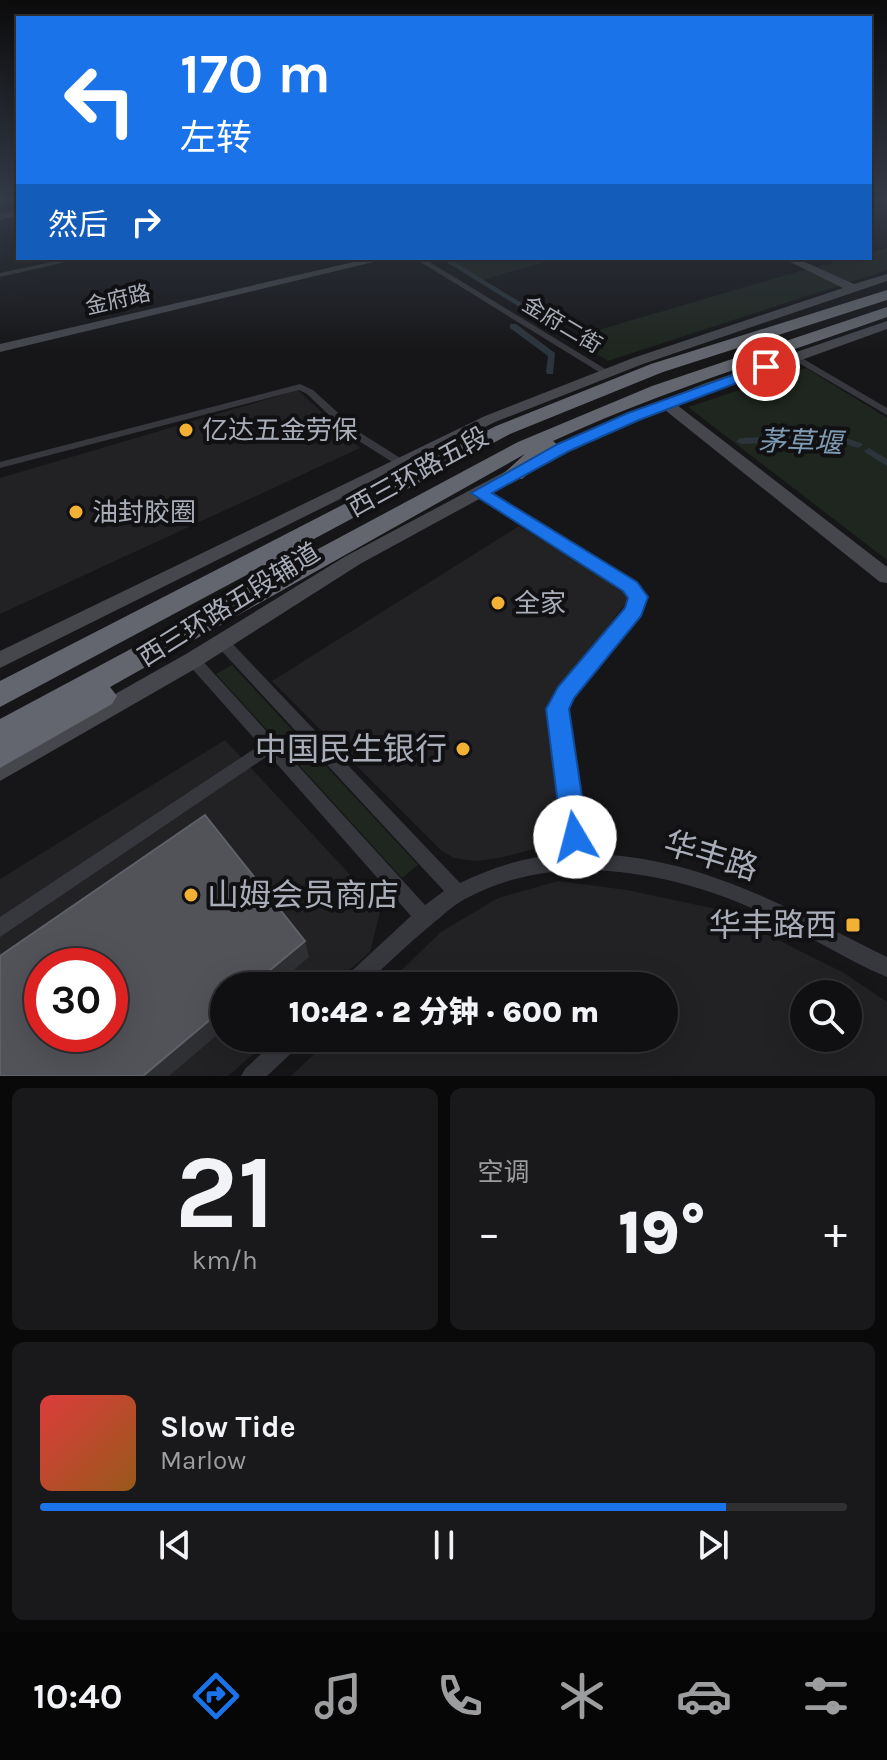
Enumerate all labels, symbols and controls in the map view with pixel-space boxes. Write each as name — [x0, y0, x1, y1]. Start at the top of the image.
text: 170 m — [180, 41, 331, 106]
icon: left — [48, 48, 152, 152]
text: 左转 — [180, 117, 252, 159]
icon: right — [124, 200, 168, 244]
text: 然后 — [48, 207, 108, 243]
street label: 金府路 — [83, 280, 153, 320]
street label: 金府二街 — [518, 291, 606, 359]
pin — [732, 333, 800, 401]
icon: arrive — [744, 345, 788, 389]
place label: 亿达五金劳保 — [202, 415, 358, 446]
marker: 亿达五金劳保 — [177, 421, 195, 439]
street label: 西三环路五段 — [342, 421, 494, 523]
water label: 茅草堰 — [757, 424, 847, 460]
place label: 油封胶圈 — [92, 497, 196, 528]
marker: 油封胶圈 — [67, 503, 85, 521]
street label: 西三环路五段辅道 — [133, 537, 325, 673]
place label: 全家 — [514, 588, 566, 619]
marker: 全家 — [489, 594, 507, 612]
place label: 中国民生银行 — [255, 731, 447, 768]
marker: 中国民生银行 — [454, 740, 472, 758]
position arrow — [533, 795, 617, 879]
street label: 华丰路 — [660, 824, 762, 888]
place label: 山姆会员商店 — [207, 877, 399, 914]
marker: 山姆会员商店 — [182, 886, 200, 904]
place label: 华丰路西 — [709, 907, 837, 944]
marker: 华丰路西 — [844, 916, 862, 934]
speed limit sign: 30 — [24, 948, 128, 1052]
map controls — [790, 980, 862, 1052]
button: search — [790, 980, 862, 1052]
text: 10:42 · 2 分钟 · 600 m — [289, 994, 599, 1030]
text: 21 — [175, 1132, 275, 1253]
text: 空调 — [478, 1157, 530, 1188]
text: 19° — [618, 1198, 706, 1268]
text: − — [478, 1208, 501, 1259]
text: + — [824, 1208, 847, 1259]
text: km/h — [192, 1245, 258, 1276]
text: Slow Tide — [160, 1409, 296, 1445]
text: Marlow — [160, 1445, 246, 1476]
icon: previous — [153, 1523, 197, 1567]
icon: pause — [422, 1523, 466, 1567]
icon: next — [691, 1523, 735, 1567]
icon: directions — [188, 1668, 244, 1724]
icon: music — [310, 1668, 366, 1724]
icon: phone — [432, 1668, 488, 1724]
icon: climate — [554, 1668, 610, 1724]
icon: car — [676, 1668, 732, 1724]
icon: filters — [798, 1668, 854, 1724]
text: 10:40 — [33, 1675, 122, 1717]

